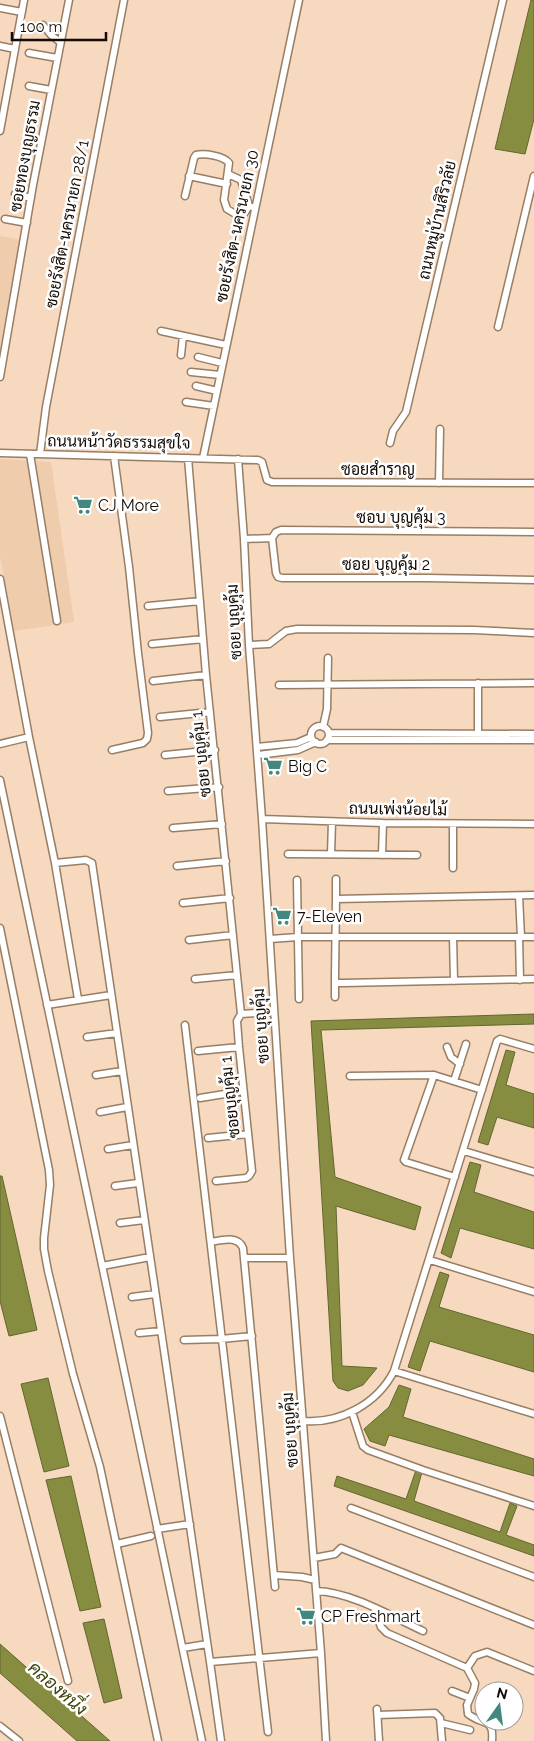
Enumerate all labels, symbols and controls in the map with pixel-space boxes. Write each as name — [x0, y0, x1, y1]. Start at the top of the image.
scale bar — [12, 10, 106, 42]
text: 100 m — [20, 18, 62, 36]
street label: ซอยทองบุญธรรม — [6, 99, 46, 214]
street label: ซอยรังสิต-นครนายก 28/1 — [40, 138, 93, 310]
street label: ซอยรังสิต-นครนายก 30 — [211, 148, 262, 304]
street label: ถนนหมู่บ้านสิริวลัย — [413, 158, 462, 282]
street label: ถนนหน้าวัดธรรมสุขใจ — [47, 429, 191, 455]
street label: ซอยสำราญ — [341, 460, 415, 479]
supermarket icon: CJ More — [72, 494, 94, 516]
place label: CJ More — [98, 496, 159, 515]
street label: ซอบ บุญคุ้ม 3 — [356, 507, 446, 529]
street label: ซอย บุญคุ้ม 2 — [342, 554, 430, 576]
street label: ซอย บุญคุ้ม — [222, 584, 247, 660]
street label: ซอย บุญคุ้ม 1 — [186, 710, 217, 798]
supermarket icon: Big C — [262, 755, 284, 777]
place label: Big C — [288, 757, 327, 776]
street label: ถนนเพ่งน้อยไม้ — [349, 797, 448, 819]
supermarket icon: 7-Eleven — [271, 905, 293, 927]
place label: 7-Eleven — [297, 907, 362, 926]
street label: ซอย บุญคุ้ม — [248, 988, 275, 1064]
street label: ซอยบุญคุ้ม 1 — [215, 1055, 246, 1139]
street label: ซอย บุญคุ้ม — [277, 1392, 304, 1468]
supermarket icon: CP Freshmart — [295, 1605, 317, 1627]
place label: CP Freshmart — [321, 1607, 421, 1626]
water label: คลองหนึ่ง — [24, 1653, 95, 1719]
north arrow — [474, 1681, 524, 1731]
text: N — [495, 1684, 509, 1702]

